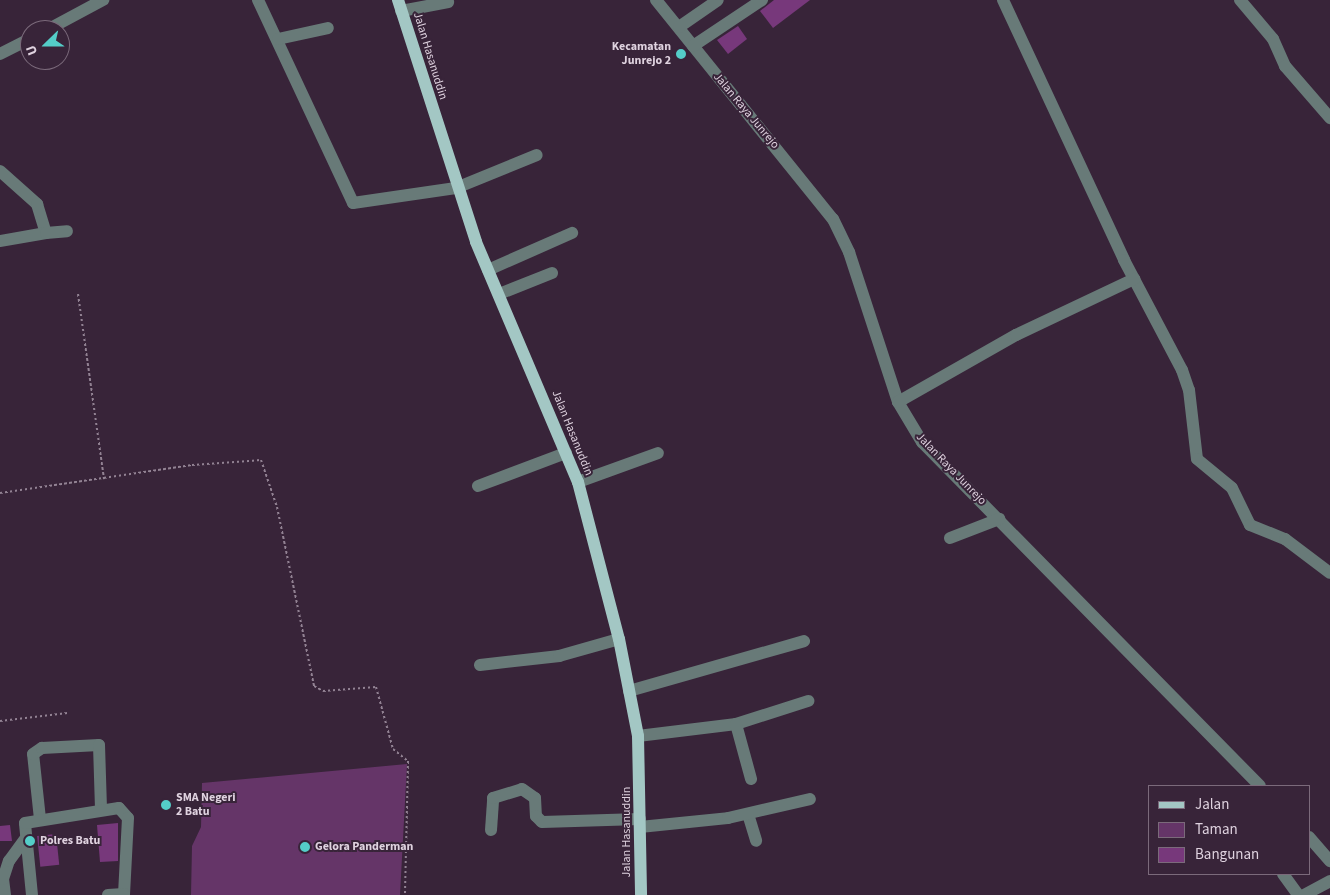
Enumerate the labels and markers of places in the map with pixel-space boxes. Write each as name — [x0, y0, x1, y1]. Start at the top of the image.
place label: Kecamatan Junrejo 2 — [612, 40, 671, 68]
marker: Kecamatan Junrejo 2 — [675, 48, 687, 60]
place label: SMA Negeri 2 Batu — [176, 791, 236, 819]
marker: SMA Negeri 2 Batu — [160, 799, 172, 811]
place label: Polres Batu — [40, 834, 100, 848]
marker: Polres Batu — [24, 835, 36, 847]
place label: Gelora Panderman — [315, 840, 413, 854]
marker: Gelora Panderman — [299, 841, 311, 853]

